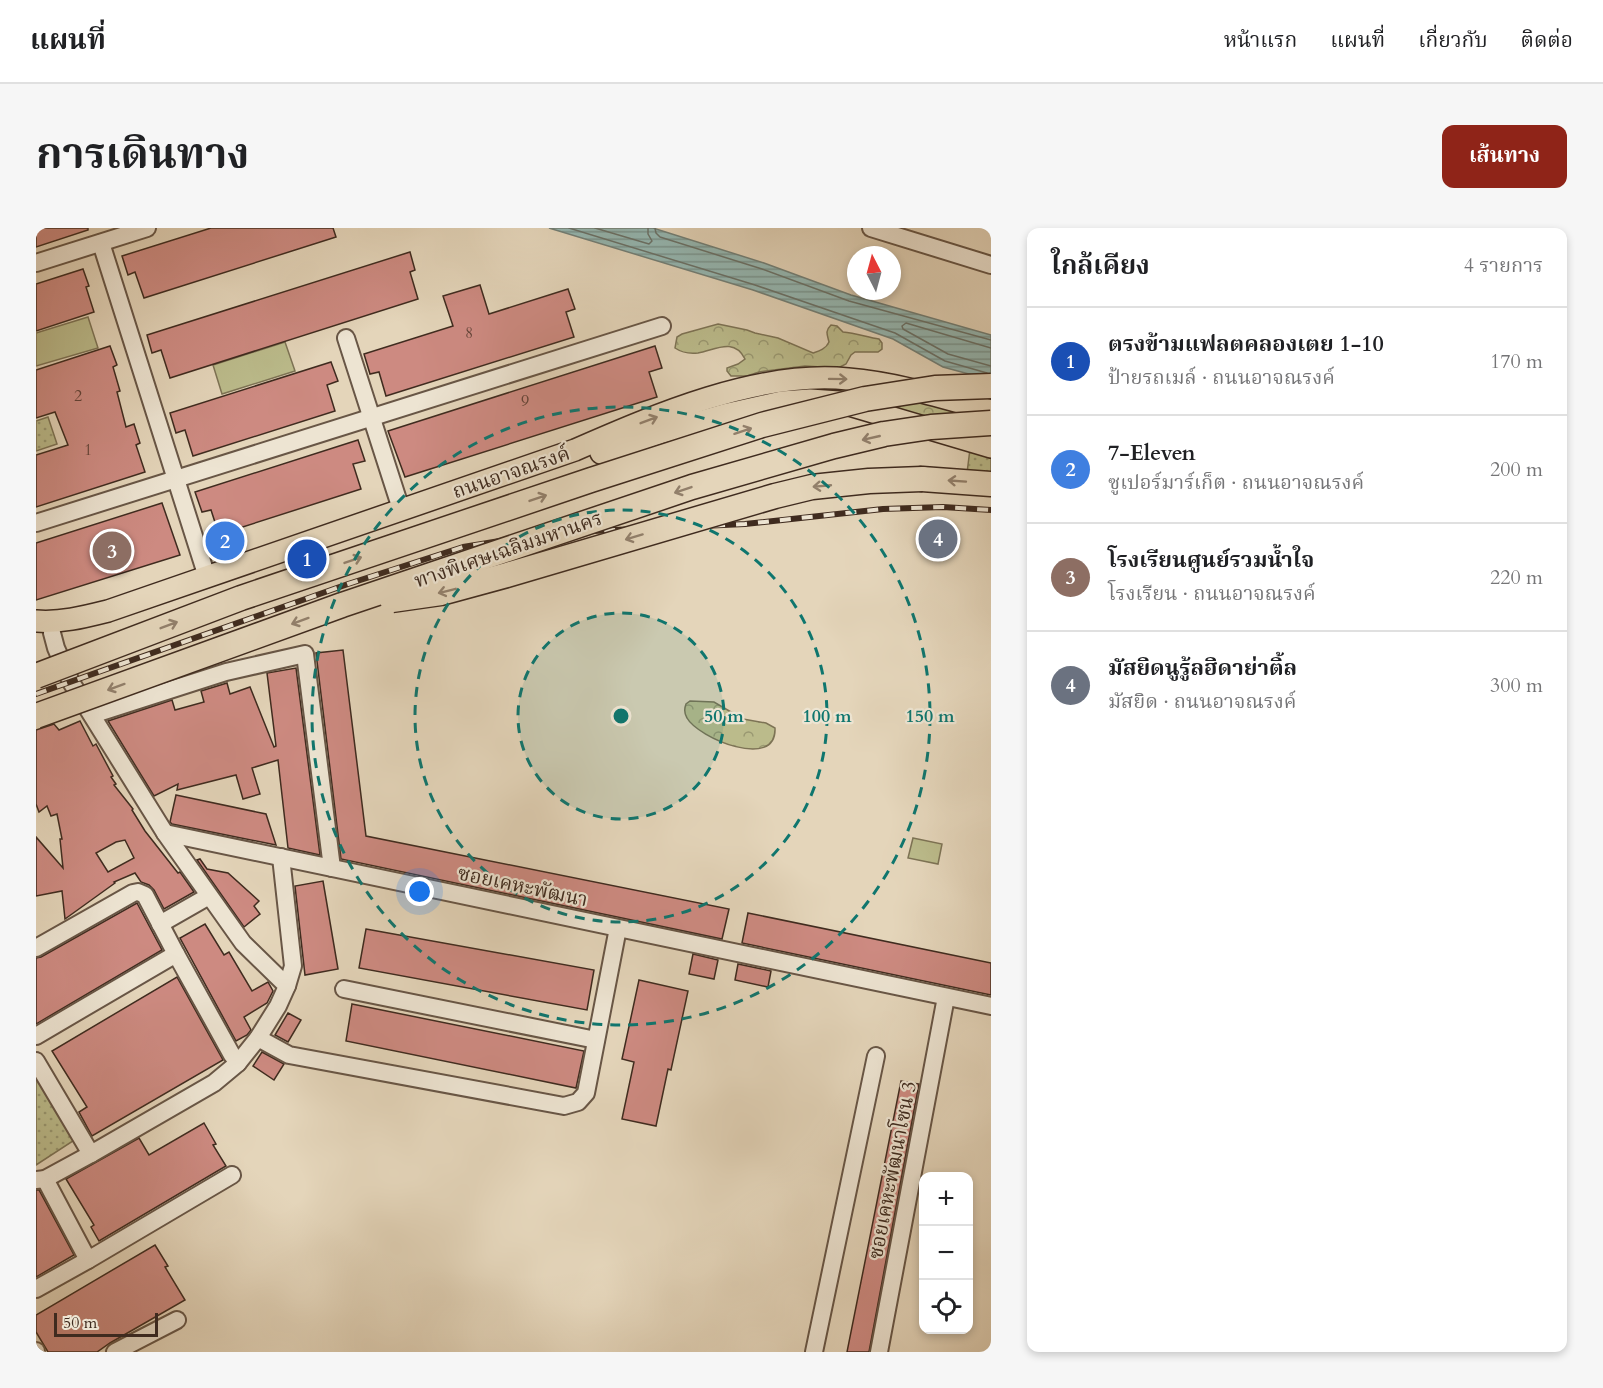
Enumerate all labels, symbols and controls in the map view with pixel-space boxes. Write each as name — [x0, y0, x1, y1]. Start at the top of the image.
text: แผนที่ — [30, 21, 106, 59]
text: หน้าแรก — [1224, 26, 1297, 55]
text: แผนที่ — [1330, 26, 1385, 55]
text: เกี่ยวกับ — [1418, 26, 1488, 55]
text: ติดต่อ — [1521, 26, 1573, 55]
button: เส้นทาง — [1442, 125, 1567, 188]
text: การเดินทาง — [36, 126, 249, 183]
north arrow — [847, 246, 901, 300]
text: ใกล้เคียง — [1051, 248, 1150, 283]
text: 4 รายการ — [1464, 252, 1543, 279]
house number: 8 — [465, 322, 473, 344]
text: ตรงข้ามแฟลตคลองเตย 1-10 — [1108, 329, 1384, 359]
text: 1 — [1065, 348, 1076, 375]
text: 170 m — [1490, 348, 1543, 375]
text: ป้ายรถเมล์ · ถนนอาจณรงค์ — [1108, 364, 1335, 391]
one-way arrow — [827, 373, 847, 384]
house number: 2 — [74, 385, 82, 407]
house number: 9 — [521, 390, 529, 412]
one-way arrow — [639, 413, 658, 424]
one-way arrow — [733, 425, 752, 436]
one-way arrow — [861, 432, 880, 444]
text: 7-Eleven — [1108, 438, 1196, 468]
house number: 1 — [84, 439, 92, 461]
street label: ถนนอาจณรงค์ — [449, 440, 573, 505]
text: 2 — [1065, 456, 1076, 483]
text: 200 m — [1490, 456, 1543, 483]
text: ซูเปอร์มาร์เก็ต · ถนนอาจณรงค์ — [1108, 469, 1364, 496]
one-way arrow — [947, 476, 967, 487]
one-way arrow — [813, 481, 833, 492]
one-way arrow — [674, 486, 693, 497]
one-way arrow — [528, 492, 547, 503]
street label: ทางพิเศษเฉลิมมหานคร — [411, 505, 606, 594]
pin: 4 — [918, 516, 958, 562]
pin: 2 — [206, 518, 244, 564]
pin: 3 — [92, 528, 132, 574]
one-way arrow — [625, 532, 644, 543]
pin: 1 — [288, 536, 326, 582]
text: โรงเรียนศูนย์รวมน้ำใจ — [1108, 545, 1314, 575]
one-way arrow — [343, 554, 362, 565]
text: 3 — [1065, 564, 1076, 591]
text: 220 m — [1490, 564, 1543, 591]
text: โรงเรียน · ถนนอาจณรงค์ — [1108, 580, 1316, 607]
one-way arrow — [438, 585, 457, 597]
one-way arrow — [291, 617, 310, 628]
one-way arrow — [159, 619, 178, 630]
text: มัสยิดนูรู้ลฮิดาย่าติ้ล — [1108, 653, 1297, 683]
text: 4 — [1065, 672, 1076, 699]
text: 300 m — [1490, 672, 1543, 699]
one-way arrow — [107, 682, 126, 693]
text: มัสยิด · ถนนอาจณรงค์ — [1108, 688, 1296, 715]
text: 50 m — [704, 704, 744, 729]
text: 100 m — [802, 704, 852, 729]
text: 150 m — [905, 704, 955, 729]
centre of rings — [611, 706, 631, 726]
street label: ซอยเคหะพัฒนา — [455, 860, 590, 913]
your location — [405, 877, 434, 906]
street label: ซอยเคหะพัฒนาโซน 3 — [861, 1079, 923, 1261]
map controls — [919, 1172, 973, 1334]
button: + — [919, 1172, 973, 1226]
button: − — [919, 1226, 973, 1280]
button: locate — [919, 1280, 973, 1334]
scale bar — [54, 1310, 158, 1338]
text: 50 m — [63, 1312, 97, 1334]

